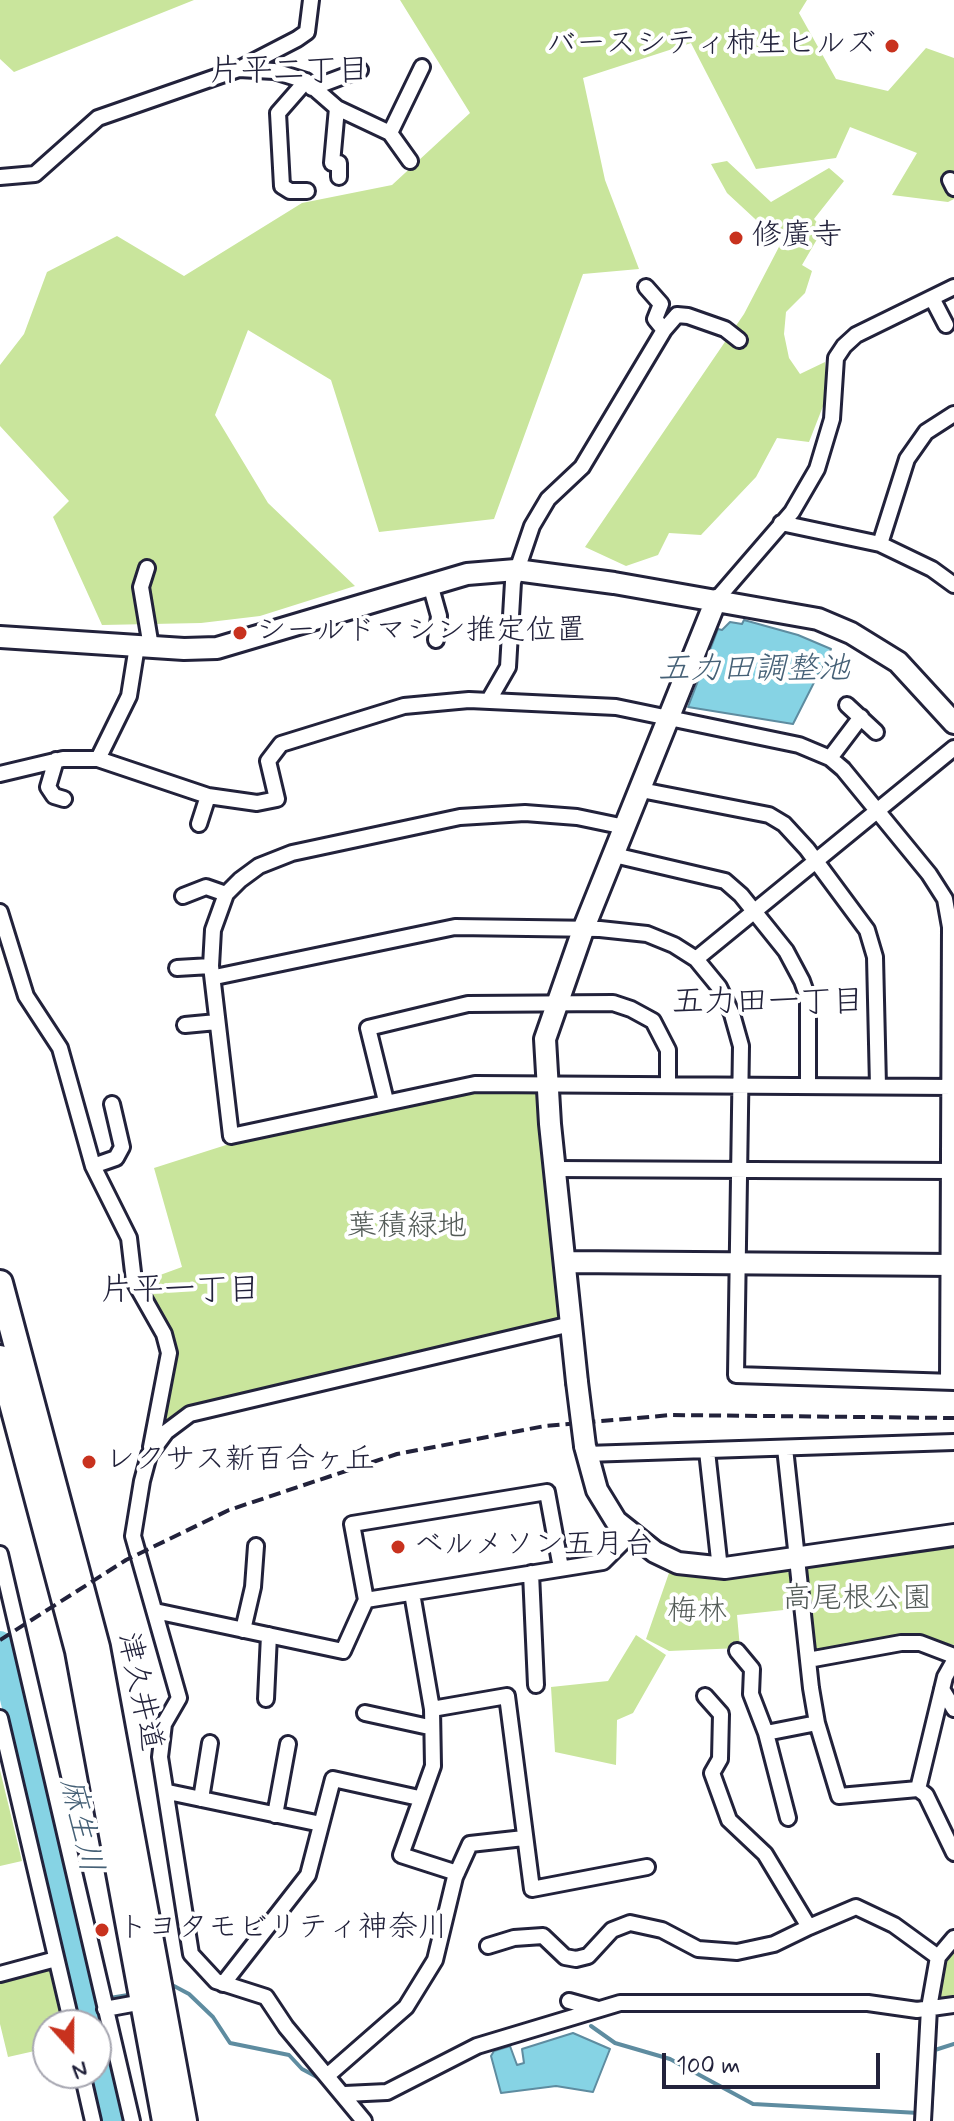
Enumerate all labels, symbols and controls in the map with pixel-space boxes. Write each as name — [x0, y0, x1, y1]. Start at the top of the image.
place label: バースシティ柿生ヒルズ — [546, 28, 876, 64]
marker: バースシティ柿生ヒルズ — [883, 37, 901, 55]
district label: 片平二丁目 — [209, 54, 369, 92]
place label: 修廣寺 — [752, 220, 842, 256]
marker: 修廣寺 — [727, 229, 745, 247]
place label: シールドマシン推定位置 — [256, 615, 586, 651]
marker: シールドマシン推定位置 — [231, 624, 249, 642]
water label: 五力田調整池 — [658, 652, 850, 690]
district label: 五力田一丁目 — [672, 985, 864, 1023]
park label: 葉積緑地 — [347, 1211, 467, 1247]
district label: 片平一丁目 — [100, 1273, 260, 1311]
place label: レクサス新百合ヶ丘 — [105, 1444, 375, 1480]
marker: レクサス新百合ヶ丘 — [80, 1453, 98, 1471]
place label: ベルメソン五月台 — [414, 1529, 654, 1565]
marker: ベルメソン五月台 — [389, 1538, 407, 1556]
park label: 高尾根公園 — [782, 1583, 932, 1619]
park label: 梅林 — [667, 1596, 727, 1632]
street label: 津久井道 — [108, 1630, 168, 1754]
water label: 麻生川 — [49, 1775, 109, 1877]
place label: トヨタモビリティ神奈川 — [118, 1912, 448, 1948]
marker: トヨタモビリティ神奈川 — [93, 1921, 111, 1939]
north arrow — [32, 2009, 112, 2089]
scale bar — [666, 2037, 884, 2087]
text: 100 m — [676, 2051, 740, 2082]
text: N — [68, 2054, 92, 2085]

